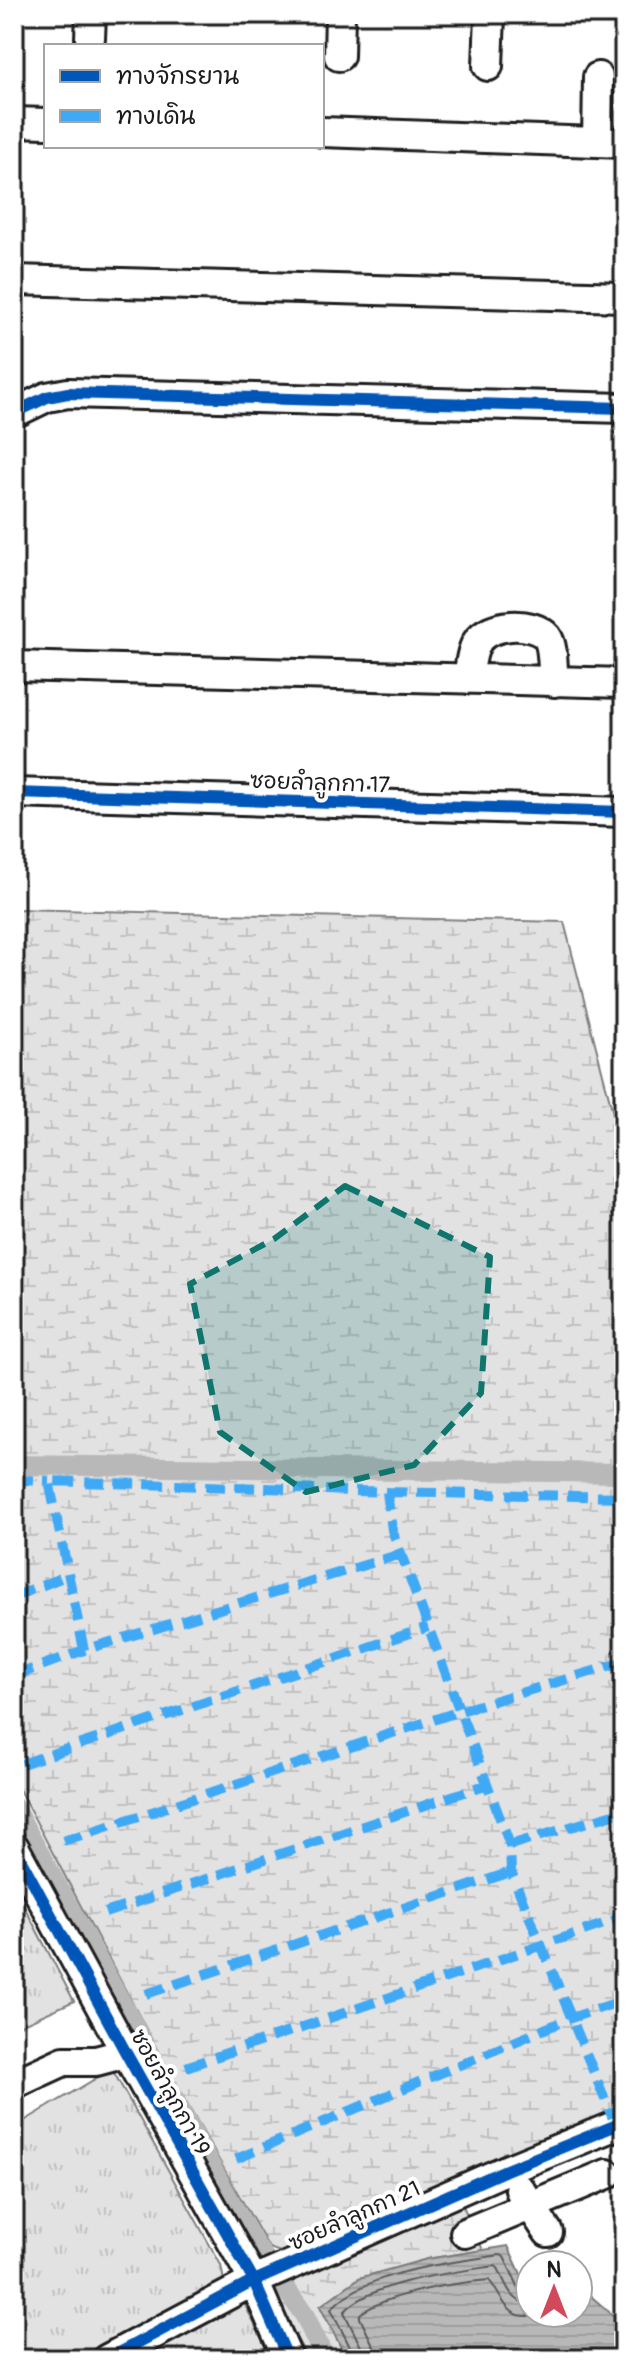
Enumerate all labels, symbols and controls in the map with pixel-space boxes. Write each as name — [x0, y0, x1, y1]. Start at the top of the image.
legend — [44, 44, 324, 148]
text: ทางจักรยาน — [116, 62, 239, 91]
text: ทางเดิน — [116, 102, 196, 131]
street label: ซอยลำลูกกา 17 — [249, 767, 391, 801]
street label: ซอยลำลูกกา 19 — [122, 2025, 216, 2161]
street label: ซอยลำลูกกา 21 — [284, 2175, 425, 2259]
north arrow — [514, 2249, 594, 2329]
text: N — [547, 2256, 562, 2284]

